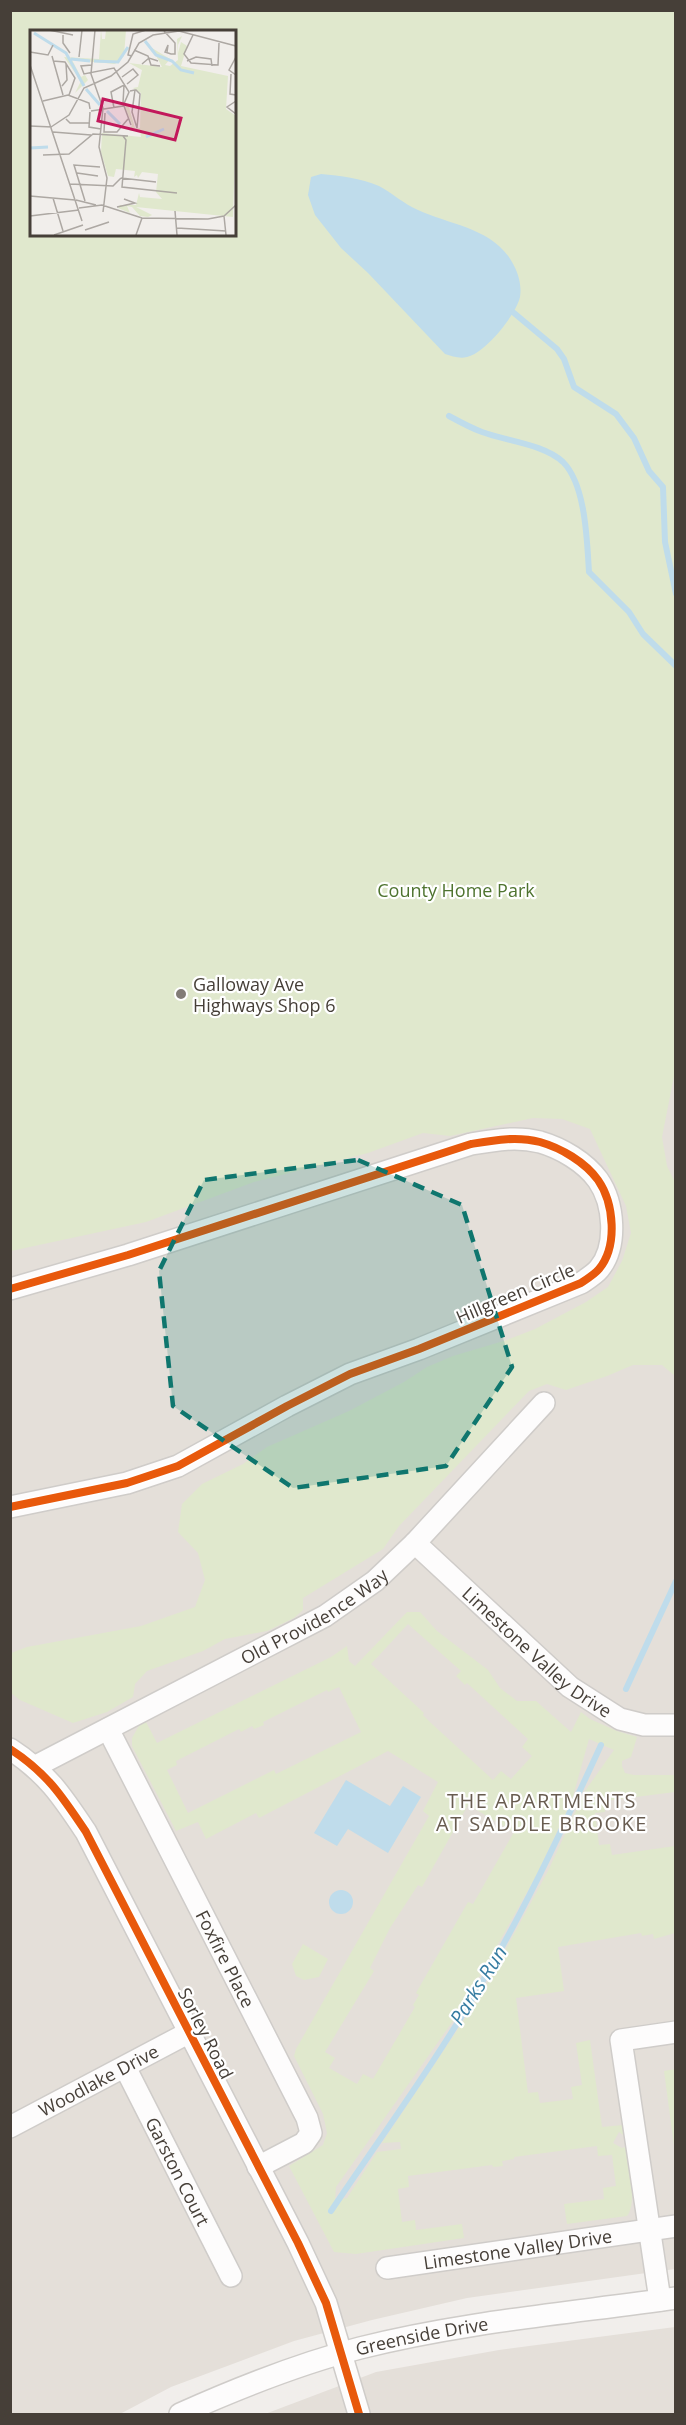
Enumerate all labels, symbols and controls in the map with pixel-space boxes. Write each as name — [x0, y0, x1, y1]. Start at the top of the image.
inset map — [30, 30, 236, 236]
park label: County Home Park — [377, 878, 535, 902]
place label: Galloway Ave Highways Shop 6 — [193, 972, 336, 1017]
marker: Galloway Ave Highways Shop 6 — [174, 987, 188, 1001]
street label: Hillgreen Circle — [452, 1257, 578, 1329]
street label: Old Providence Way — [236, 1562, 394, 1670]
street label: Limestone Valley Drive — [457, 1581, 616, 1723]
district label: THE APARTMENTS AT SADDLE BROOKE — [436, 1787, 648, 1837]
street label: Foxfire Place — [191, 1906, 260, 2012]
water label: Parks Run — [443, 1940, 513, 2030]
street label: Sorley Road — [173, 1983, 239, 2083]
street label: Woodlake Drive — [34, 2039, 162, 2122]
street label: Garston Court — [140, 2113, 216, 2230]
street label: Limestone Valley Drive — [422, 2223, 613, 2275]
street label: Greenside Drive — [353, 2311, 490, 2361]

